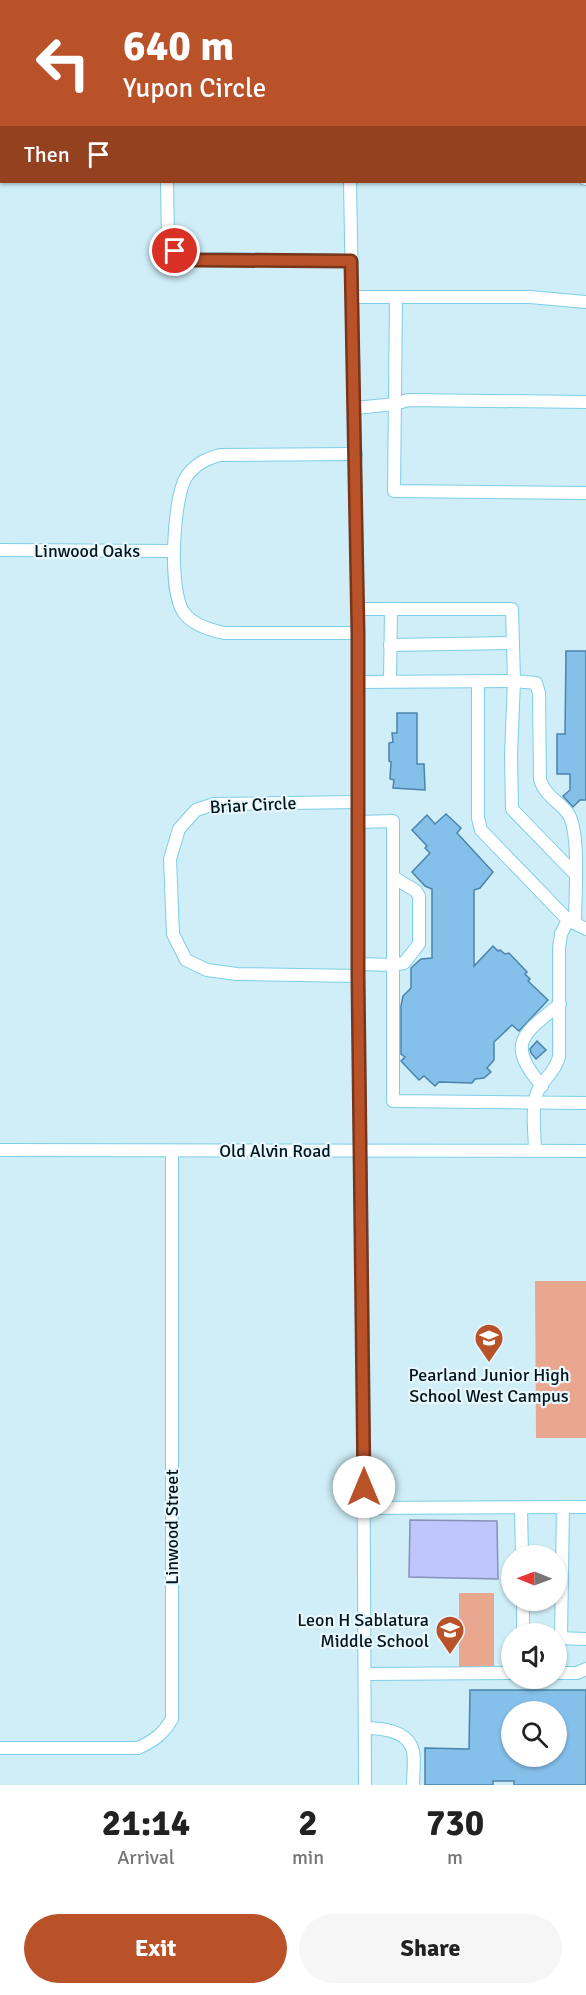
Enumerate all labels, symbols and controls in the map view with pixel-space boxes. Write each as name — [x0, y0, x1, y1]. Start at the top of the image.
text: 640 m — [123, 21, 234, 72]
icon: left — [24, 24, 102, 102]
text: Yupon Circle — [123, 72, 266, 105]
icon: arrive — [82, 138, 115, 171]
text: Then — [24, 141, 70, 168]
pin — [149, 225, 200, 276]
icon: arrive — [158, 234, 191, 267]
street label: Linwood Oaks — [34, 540, 140, 562]
street label: Briar Circle — [209, 792, 297, 818]
street label: Old Alvin Road — [219, 1140, 331, 1162]
school or university icon: Pearland Junior High School West Campus — [473, 1322, 505, 1364]
place label: Pearland Junior High School West Campus — [408, 1364, 570, 1407]
position arrow — [332, 1455, 396, 1519]
street label: Linwood Street — [161, 1469, 183, 1585]
north arrow — [501, 1545, 567, 1611]
map controls — [501, 1545, 567, 1767]
place label: Leon H Sablatura Middle School — [297, 1609, 429, 1652]
school or university icon: Leon H Sablatura Middle School — [434, 1614, 466, 1656]
button: sound — [501, 1623, 567, 1689]
button: search — [501, 1701, 567, 1767]
text: 21:14 — [102, 1801, 190, 1846]
text: 2 — [298, 1801, 318, 1846]
text: 730 — [426, 1801, 484, 1846]
text: Arrival — [117, 1845, 175, 1870]
text: min — [292, 1845, 324, 1870]
text: m — [447, 1845, 463, 1870]
button: Exit — [24, 1914, 287, 1983]
button: Share — [299, 1914, 562, 1983]

